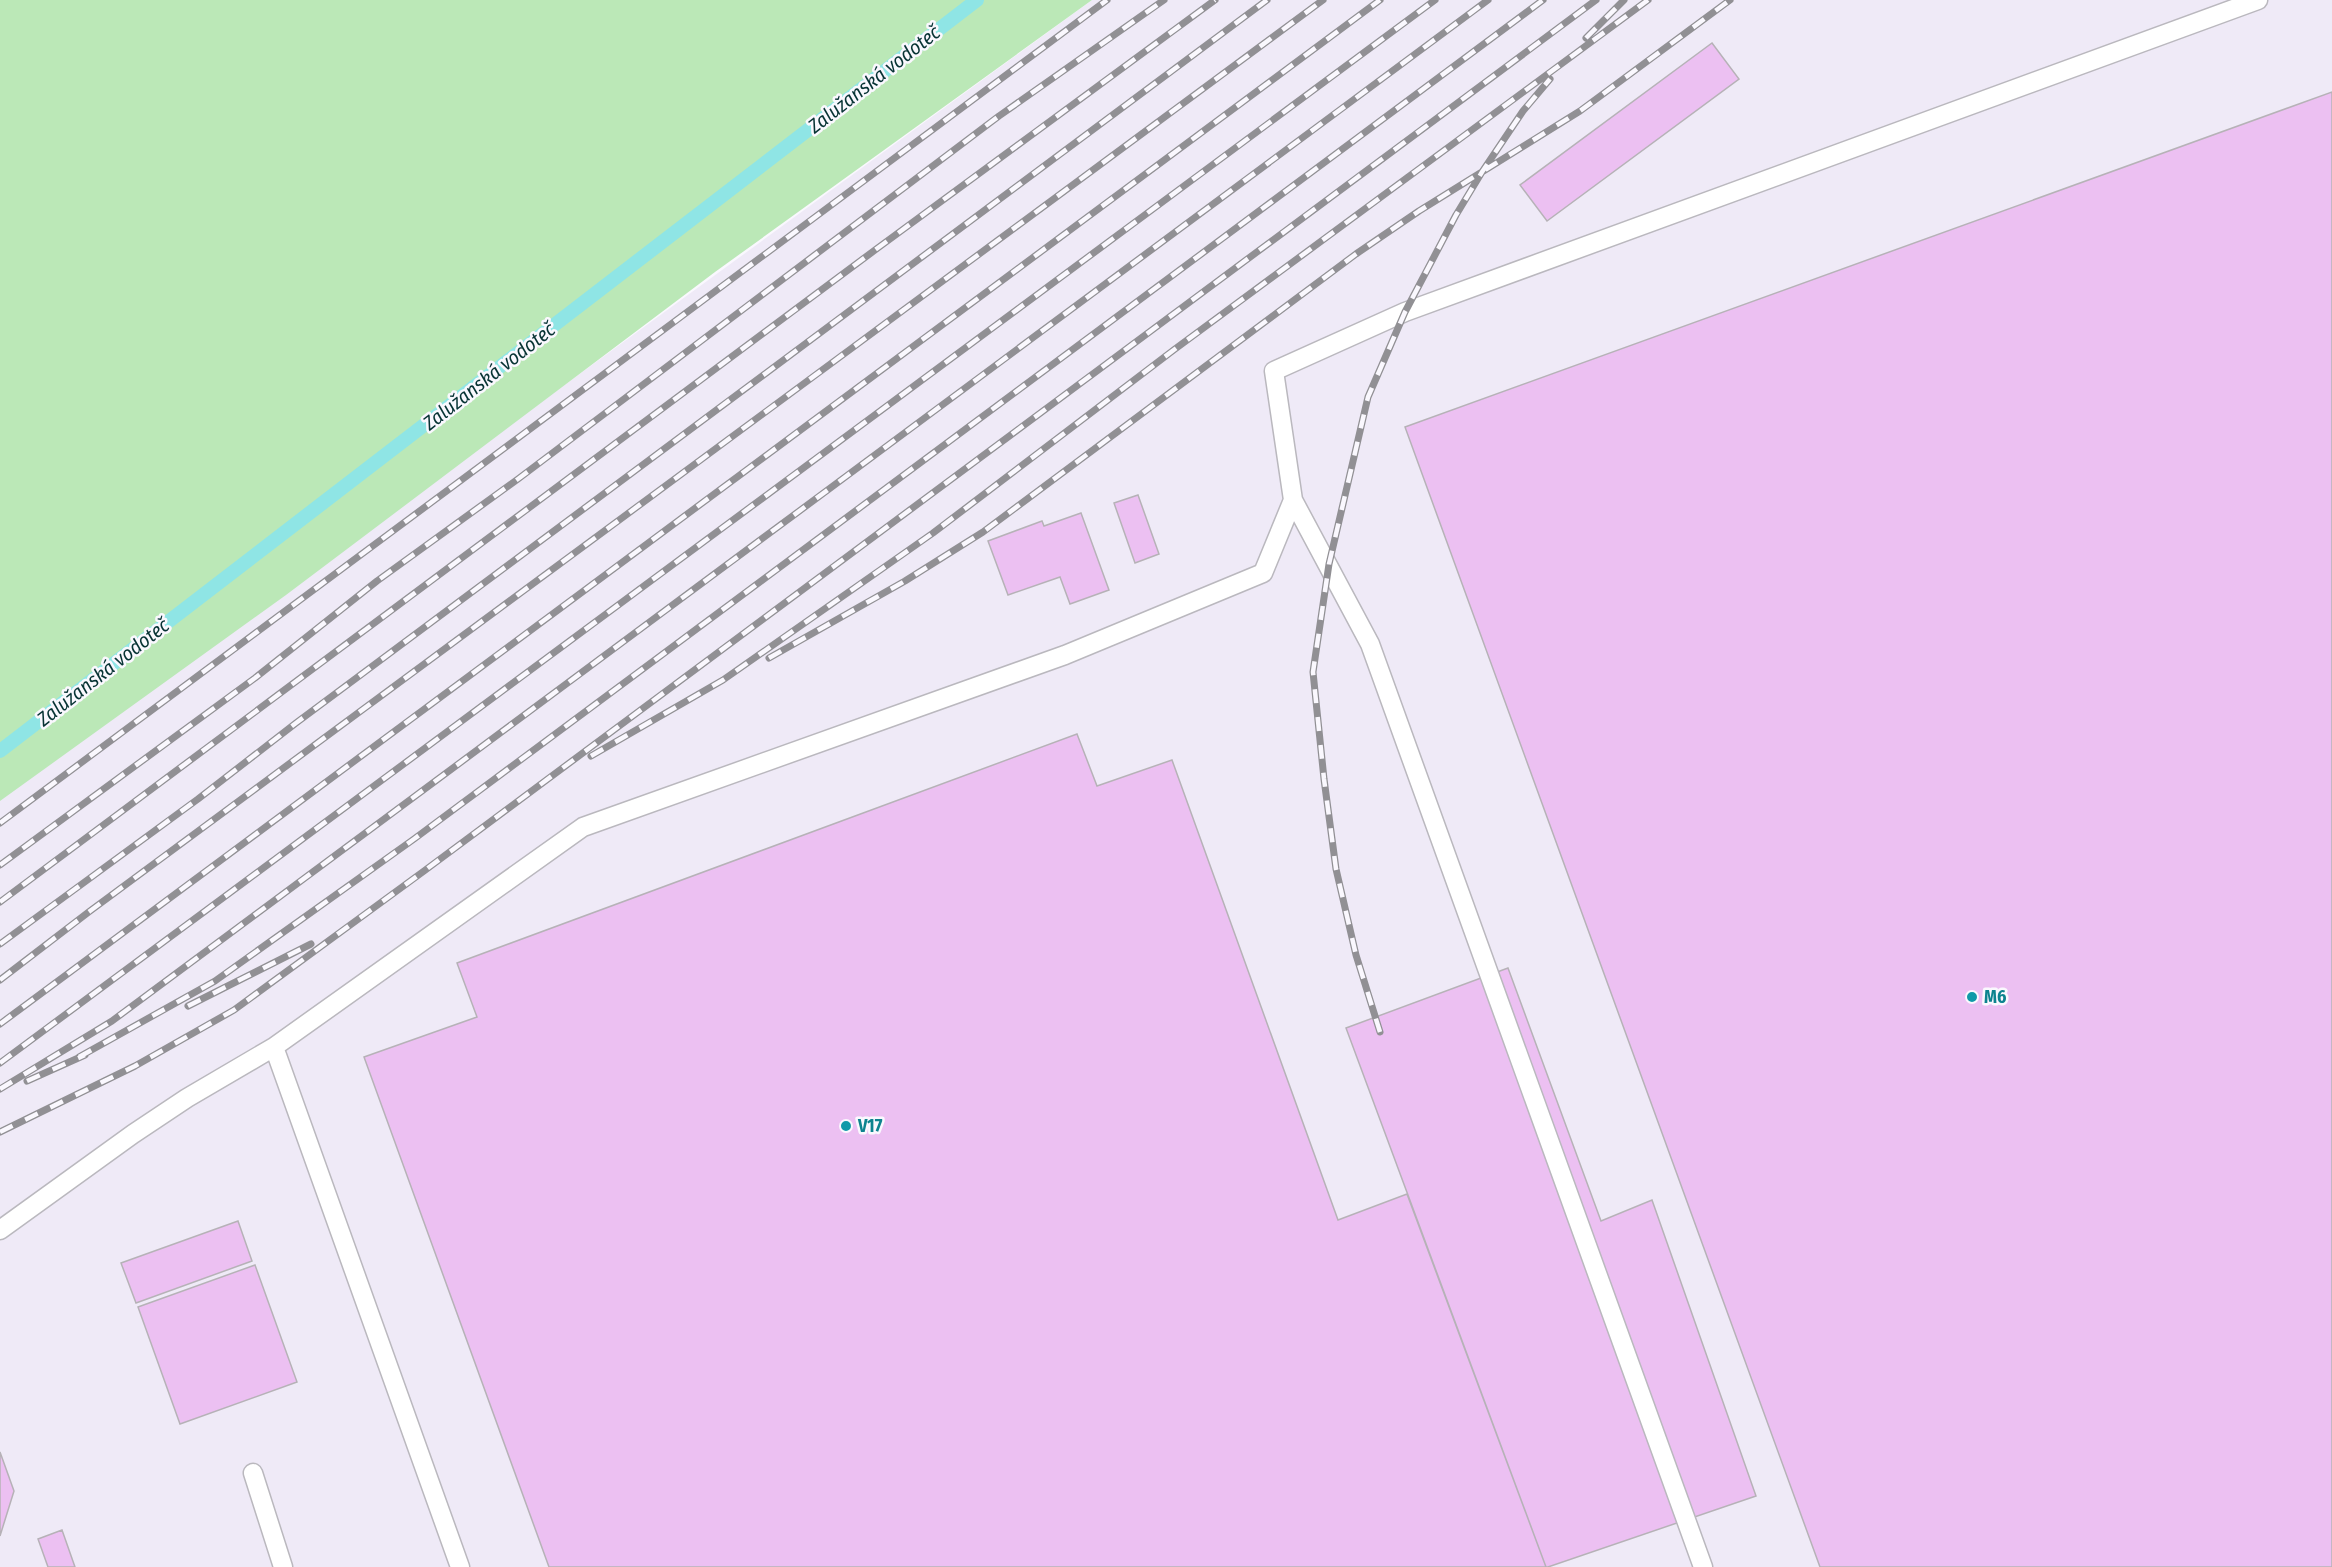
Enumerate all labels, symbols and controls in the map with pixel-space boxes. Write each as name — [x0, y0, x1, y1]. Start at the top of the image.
water label: Zalužanská vodoteč — [802, 19, 946, 139]
water label: Zalužanská vodoteč — [417, 316, 561, 436]
water label: Zalužanská vodoteč — [31, 612, 175, 732]
place label: M6 — [1984, 986, 2006, 1008]
marker: M6 — [1965, 990, 1979, 1004]
place label: V17 — [857, 1115, 883, 1137]
marker: V17 — [839, 1119, 853, 1133]

